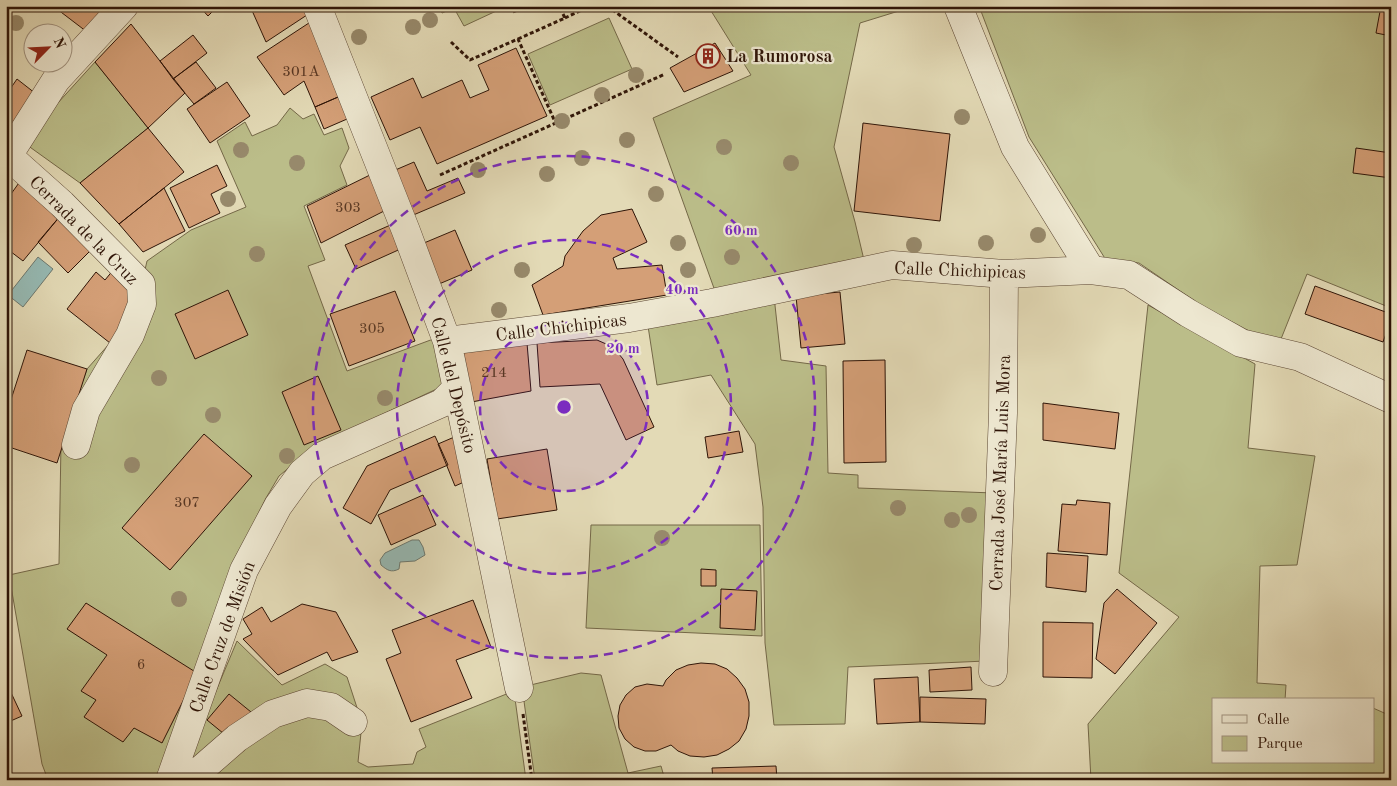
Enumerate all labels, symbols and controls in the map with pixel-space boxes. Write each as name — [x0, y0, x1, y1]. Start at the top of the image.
north arrow — [22, 22, 72, 72]
text: N — [50, 35, 68, 51]
building icon: La Rumorosa — [695, 43, 721, 69]
place label: La Rumorosa — [726, 48, 833, 66]
house number: 301A — [282, 65, 320, 80]
street label: Cerrada de la Cruz — [25, 173, 141, 289]
house number: 303 — [335, 201, 361, 216]
text: 60 m — [724, 224, 758, 239]
street label: Calle Chichipicas — [894, 260, 1026, 282]
text: 40 m — [665, 283, 699, 298]
street label: Calle Chichipicas — [495, 311, 628, 345]
street label: Calle del Depósito — [427, 315, 479, 455]
house number: 305 — [359, 322, 385, 337]
text: 20 m — [606, 342, 640, 357]
street label: Cerrada José María Luis Mora — [988, 354, 1014, 592]
house number: 214 — [481, 366, 507, 381]
centre of rings — [555, 398, 573, 416]
house number: 307 — [174, 496, 200, 511]
street label: Calle Cruz de Misión — [187, 559, 259, 716]
house number: 6 — [137, 658, 145, 673]
legend — [1212, 698, 1374, 764]
text: Calle — [1257, 713, 1290, 728]
text: Parque — [1257, 737, 1303, 752]

